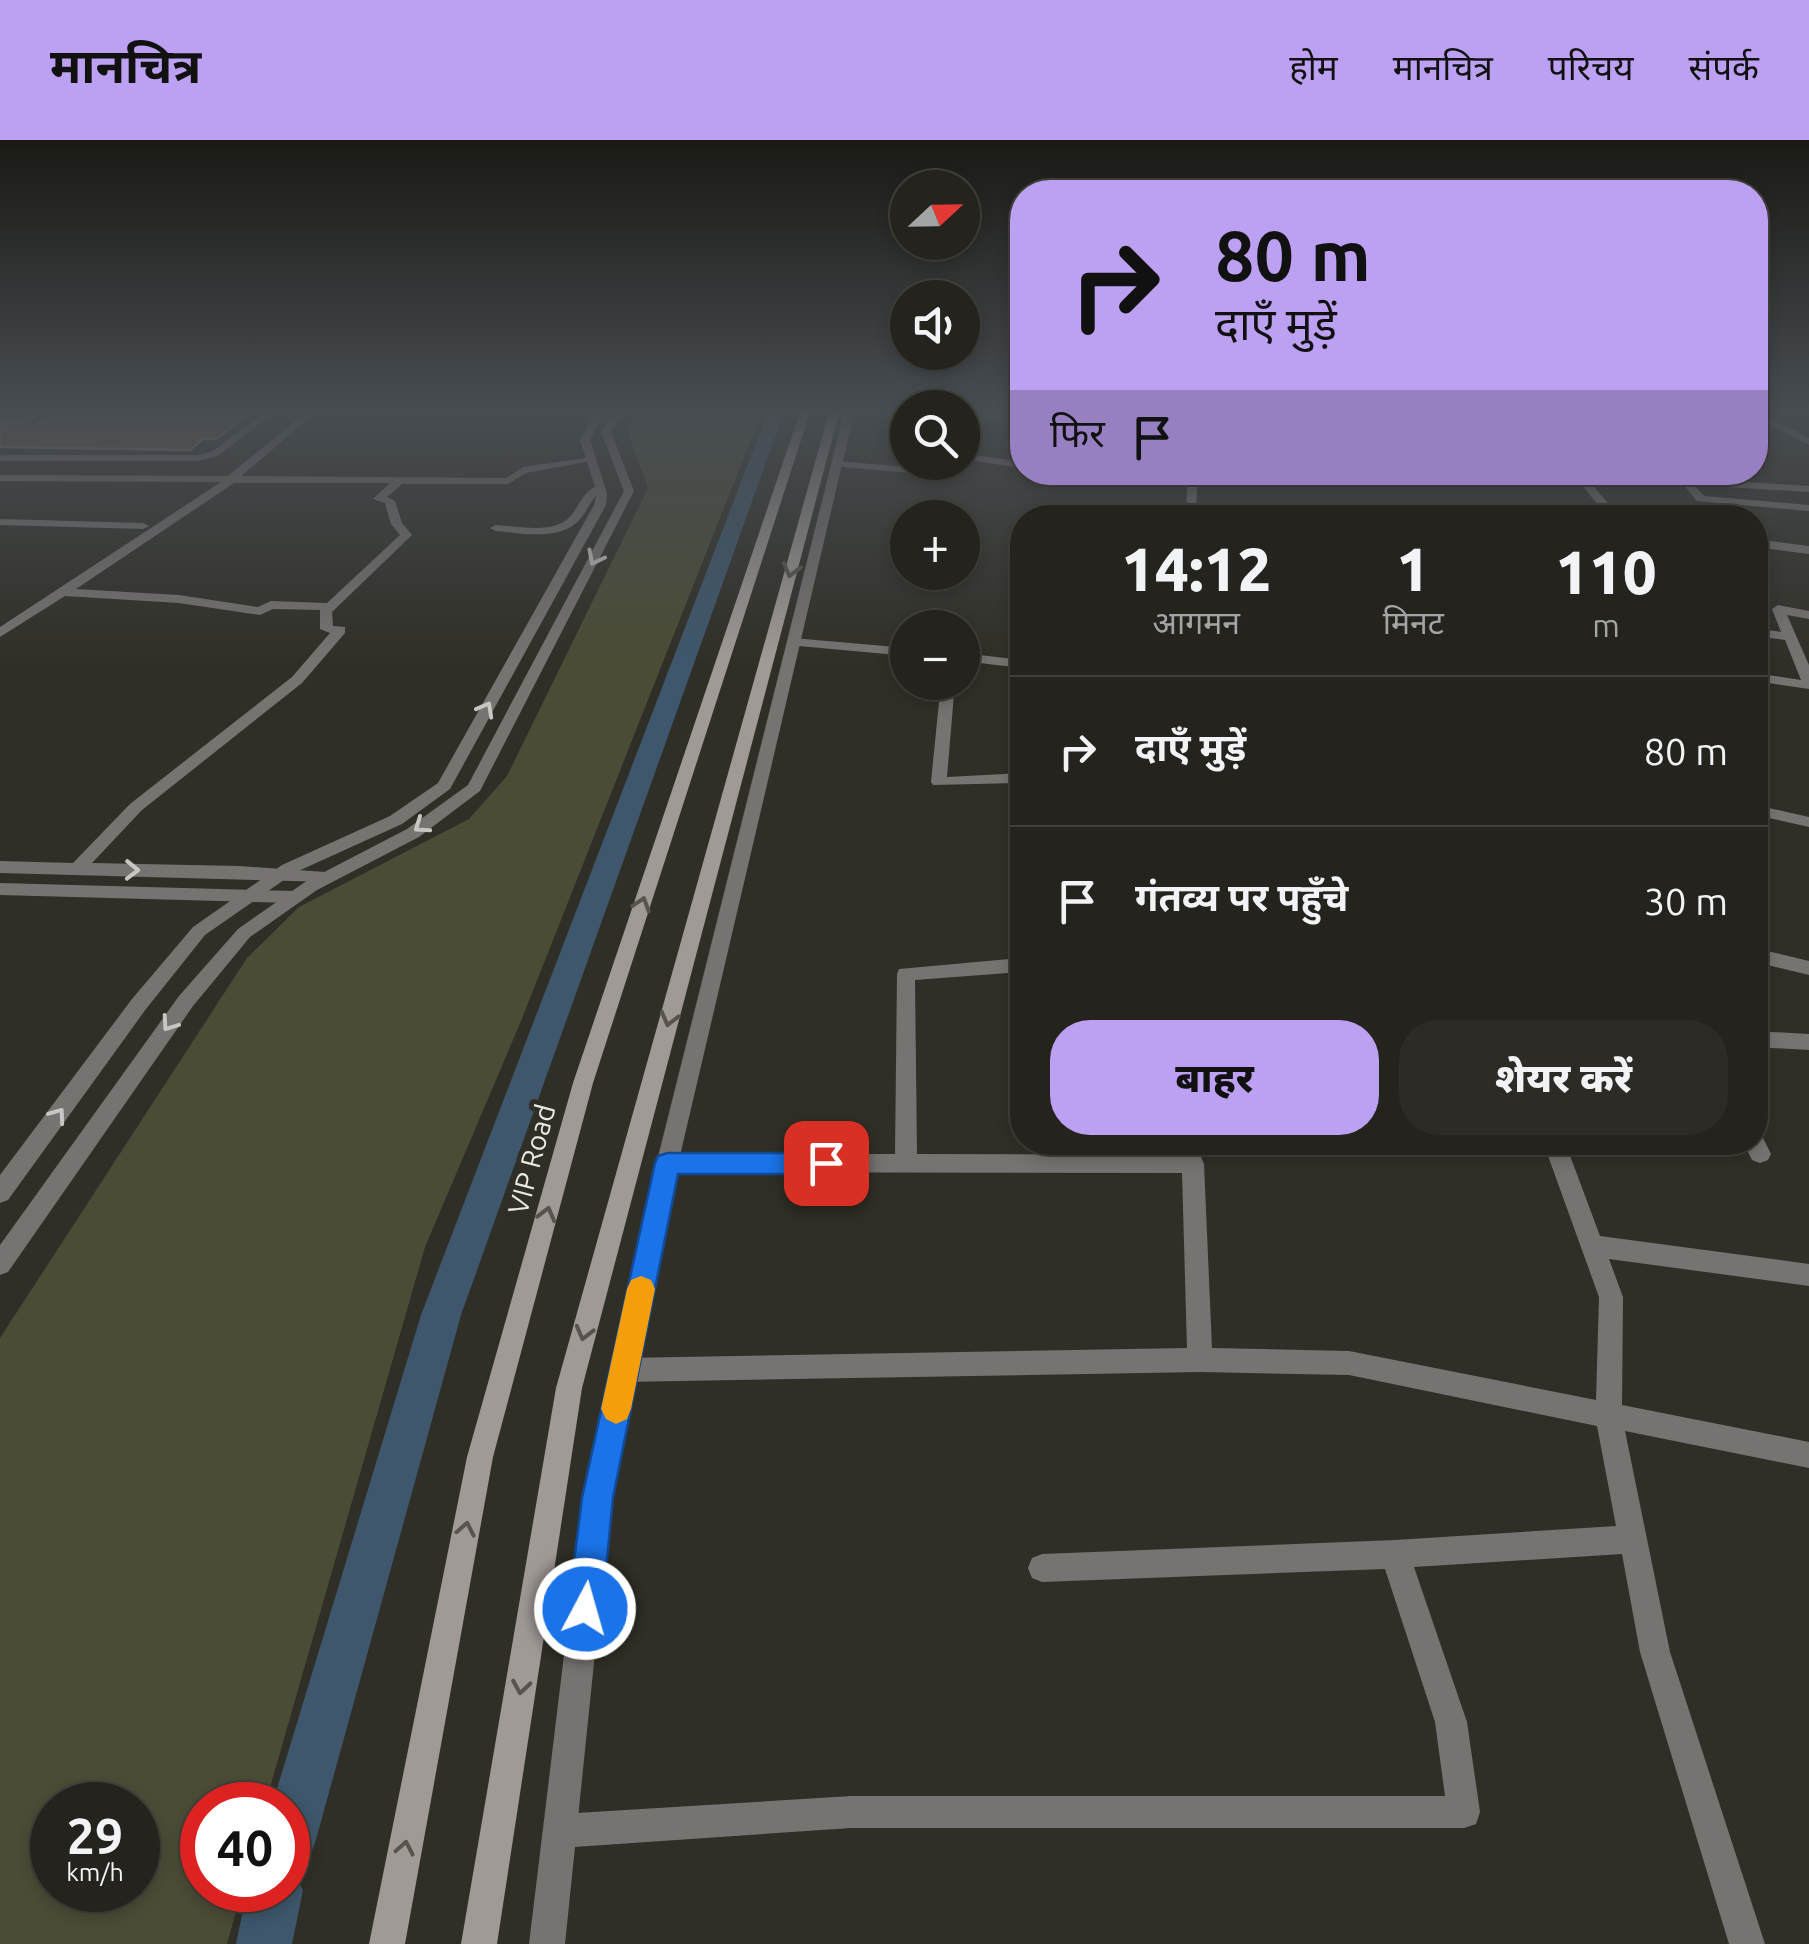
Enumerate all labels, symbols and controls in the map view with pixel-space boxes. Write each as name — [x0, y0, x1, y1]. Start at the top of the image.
text: मानचित्र — [50, 38, 201, 92]
text: होम — [1289, 47, 1338, 87]
text: मानचित्र — [1393, 47, 1493, 87]
text: परिचय — [1548, 47, 1634, 87]
text: संपर्क — [1689, 47, 1759, 87]
north arrow — [890, 170, 980, 260]
map controls — [890, 170, 980, 700]
text: 80 m — [1215, 216, 1371, 294]
icon: right — [1050, 220, 1180, 350]
button: sound — [890, 280, 980, 370]
text: दाएँ मुड़ें — [1215, 298, 1337, 349]
button: search — [890, 390, 980, 480]
icon: arrive — [1125, 410, 1180, 465]
text: फिर — [1050, 412, 1105, 454]
button: + — [890, 500, 980, 590]
text: 14:12 — [1121, 535, 1271, 602]
text: 1 — [1396, 535, 1430, 602]
text: 110 — [1555, 538, 1657, 605]
one-way arrow — [588, 548, 607, 566]
one-way arrow — [781, 561, 802, 578]
text: आगमन — [1153, 604, 1240, 640]
text: मिनट — [1383, 604, 1444, 640]
text: m — [1592, 607, 1620, 643]
button: − — [890, 610, 980, 700]
one-way arrow — [474, 702, 494, 720]
icon: right — [1050, 724, 1105, 779]
text: दाएँ मुड़ें — [1135, 726, 1246, 768]
text: 80 m — [1644, 730, 1728, 772]
one-way arrow — [414, 814, 432, 833]
one-way arrow — [126, 859, 141, 881]
icon: arrive — [1050, 874, 1105, 929]
text: गंतव्य पर पहुँचे — [1135, 876, 1348, 918]
text: 30 m — [1644, 880, 1728, 922]
one-way arrow — [631, 896, 651, 913]
one-way arrow — [660, 1010, 681, 1027]
one-way arrow — [163, 1012, 182, 1031]
button: बाहर — [1050, 1020, 1379, 1135]
button: शेयर करें — [1399, 1020, 1728, 1135]
street label: VIP Road — [501, 1101, 561, 1217]
one-way arrow — [45, 1107, 64, 1126]
pin — [784, 1121, 869, 1206]
icon: arrive — [799, 1136, 854, 1191]
one-way arrow — [535, 1206, 556, 1223]
one-way arrow — [575, 1324, 596, 1341]
one-way arrow — [455, 1521, 476, 1537]
position arrow — [533, 1557, 637, 1661]
one-way arrow — [511, 1679, 532, 1695]
speed limit sign: 40 — [180, 1782, 310, 1912]
text: 29 — [67, 1807, 123, 1863]
one-way arrow — [394, 1840, 415, 1856]
text: km/h — [66, 1858, 124, 1886]

